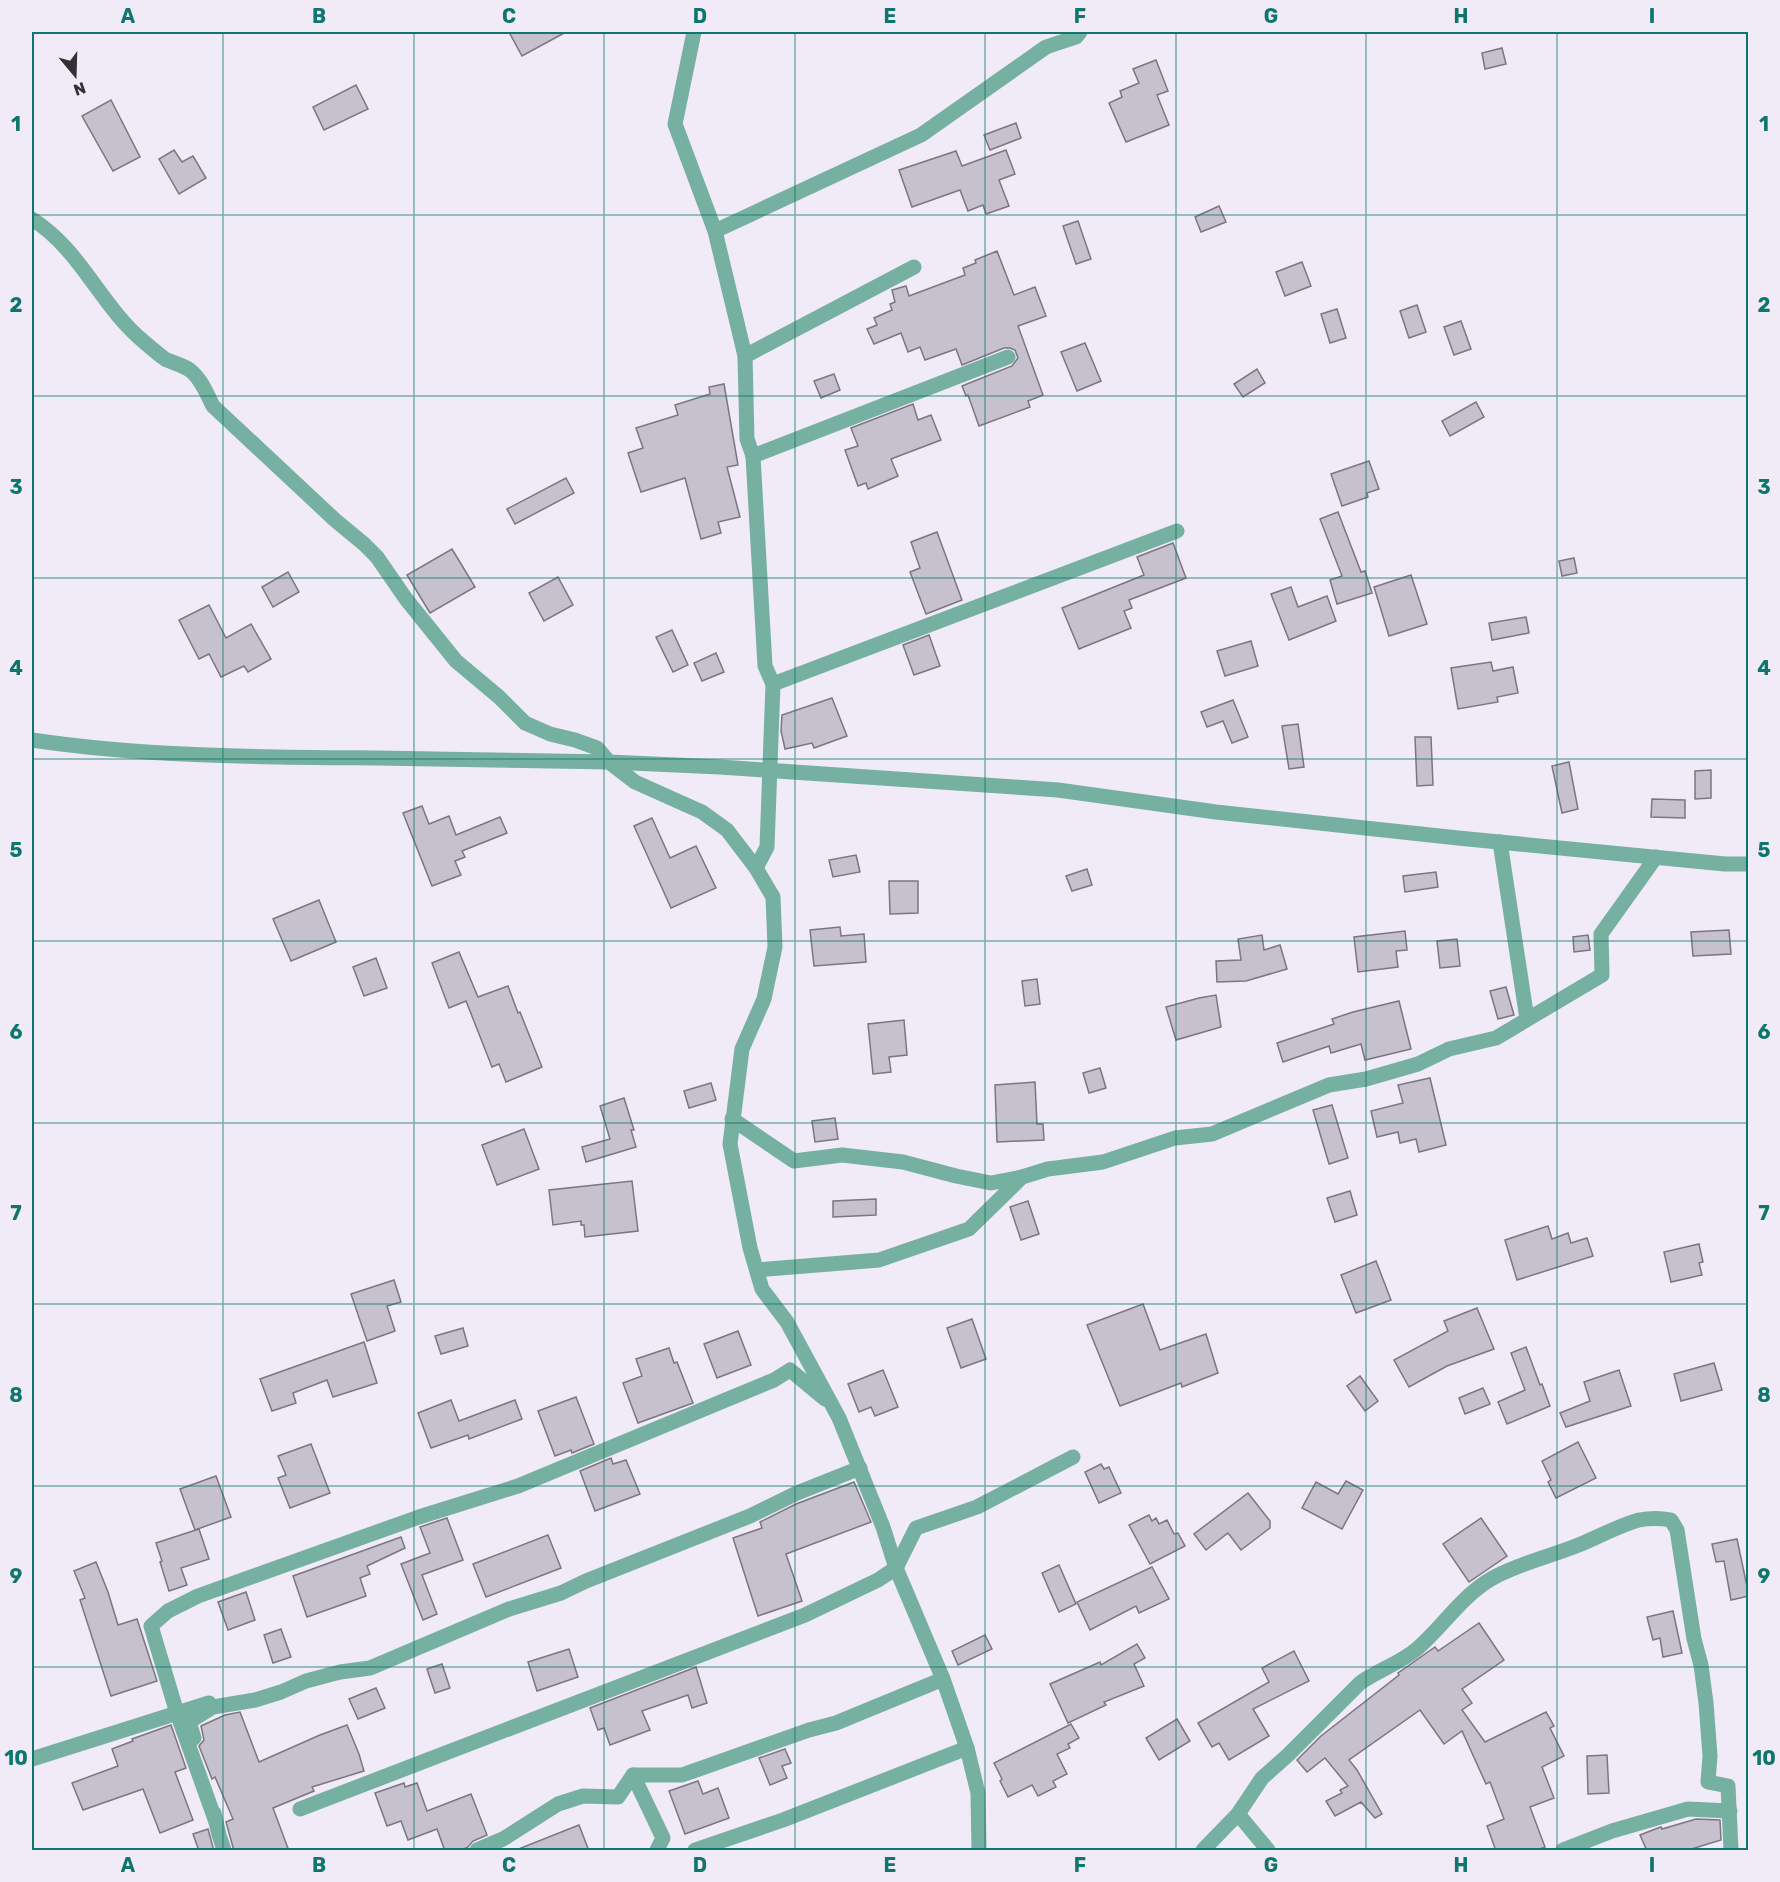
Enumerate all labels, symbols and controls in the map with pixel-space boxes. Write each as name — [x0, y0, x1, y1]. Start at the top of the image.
text: A — [121, 4, 136, 28]
text: B — [312, 4, 326, 28]
text: C — [502, 4, 516, 28]
text: D — [693, 4, 707, 28]
text: E — [884, 4, 896, 28]
text: F — [1074, 4, 1086, 28]
text: G — [1264, 4, 1278, 28]
text: H — [1454, 4, 1468, 28]
text: I — [1649, 4, 1655, 28]
north arrow — [45, 45, 105, 105]
text: N — [71, 78, 88, 100]
text: 1 — [11, 112, 21, 136]
text: 1 — [1759, 112, 1769, 136]
text: 2 — [10, 293, 23, 317]
text: 2 — [1758, 293, 1771, 317]
text: 3 — [9, 475, 23, 499]
text: 3 — [1757, 475, 1771, 499]
text: 4 — [9, 656, 23, 680]
text: 4 — [1757, 656, 1771, 680]
text: 5 — [10, 838, 23, 862]
text: 5 — [1758, 838, 1771, 862]
text: 6 — [9, 1020, 23, 1044]
text: 6 — [1757, 1020, 1771, 1044]
text: 7 — [10, 1201, 22, 1225]
text: 7 — [1758, 1201, 1770, 1225]
text: 8 — [9, 1383, 23, 1407]
text: 8 — [1757, 1383, 1771, 1407]
text: 9 — [10, 1564, 23, 1588]
text: 9 — [1758, 1564, 1771, 1588]
text: 10 — [4, 1746, 28, 1770]
text: 10 — [1752, 1746, 1776, 1770]
text: A — [121, 1853, 136, 1877]
text: B — [312, 1853, 326, 1877]
text: C — [502, 1853, 516, 1877]
text: D — [693, 1853, 707, 1877]
text: E — [884, 1853, 896, 1877]
text: F — [1074, 1853, 1086, 1877]
text: G — [1264, 1853, 1278, 1877]
text: H — [1454, 1853, 1468, 1877]
text: I — [1649, 1853, 1655, 1877]

